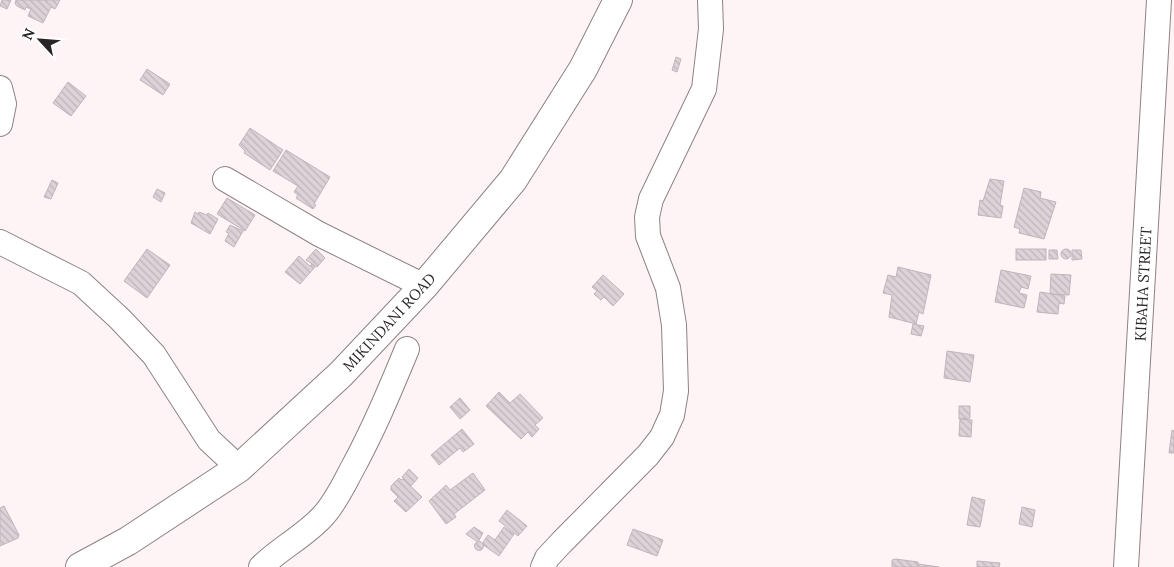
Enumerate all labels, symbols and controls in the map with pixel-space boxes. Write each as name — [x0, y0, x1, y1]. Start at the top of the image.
north arrow — [15, 15, 65, 65]
text: N — [18, 25, 39, 43]
street label: KIBAHA STREET — [1131, 226, 1156, 342]
street label: MIKINDANI ROAD — [338, 269, 440, 375]

